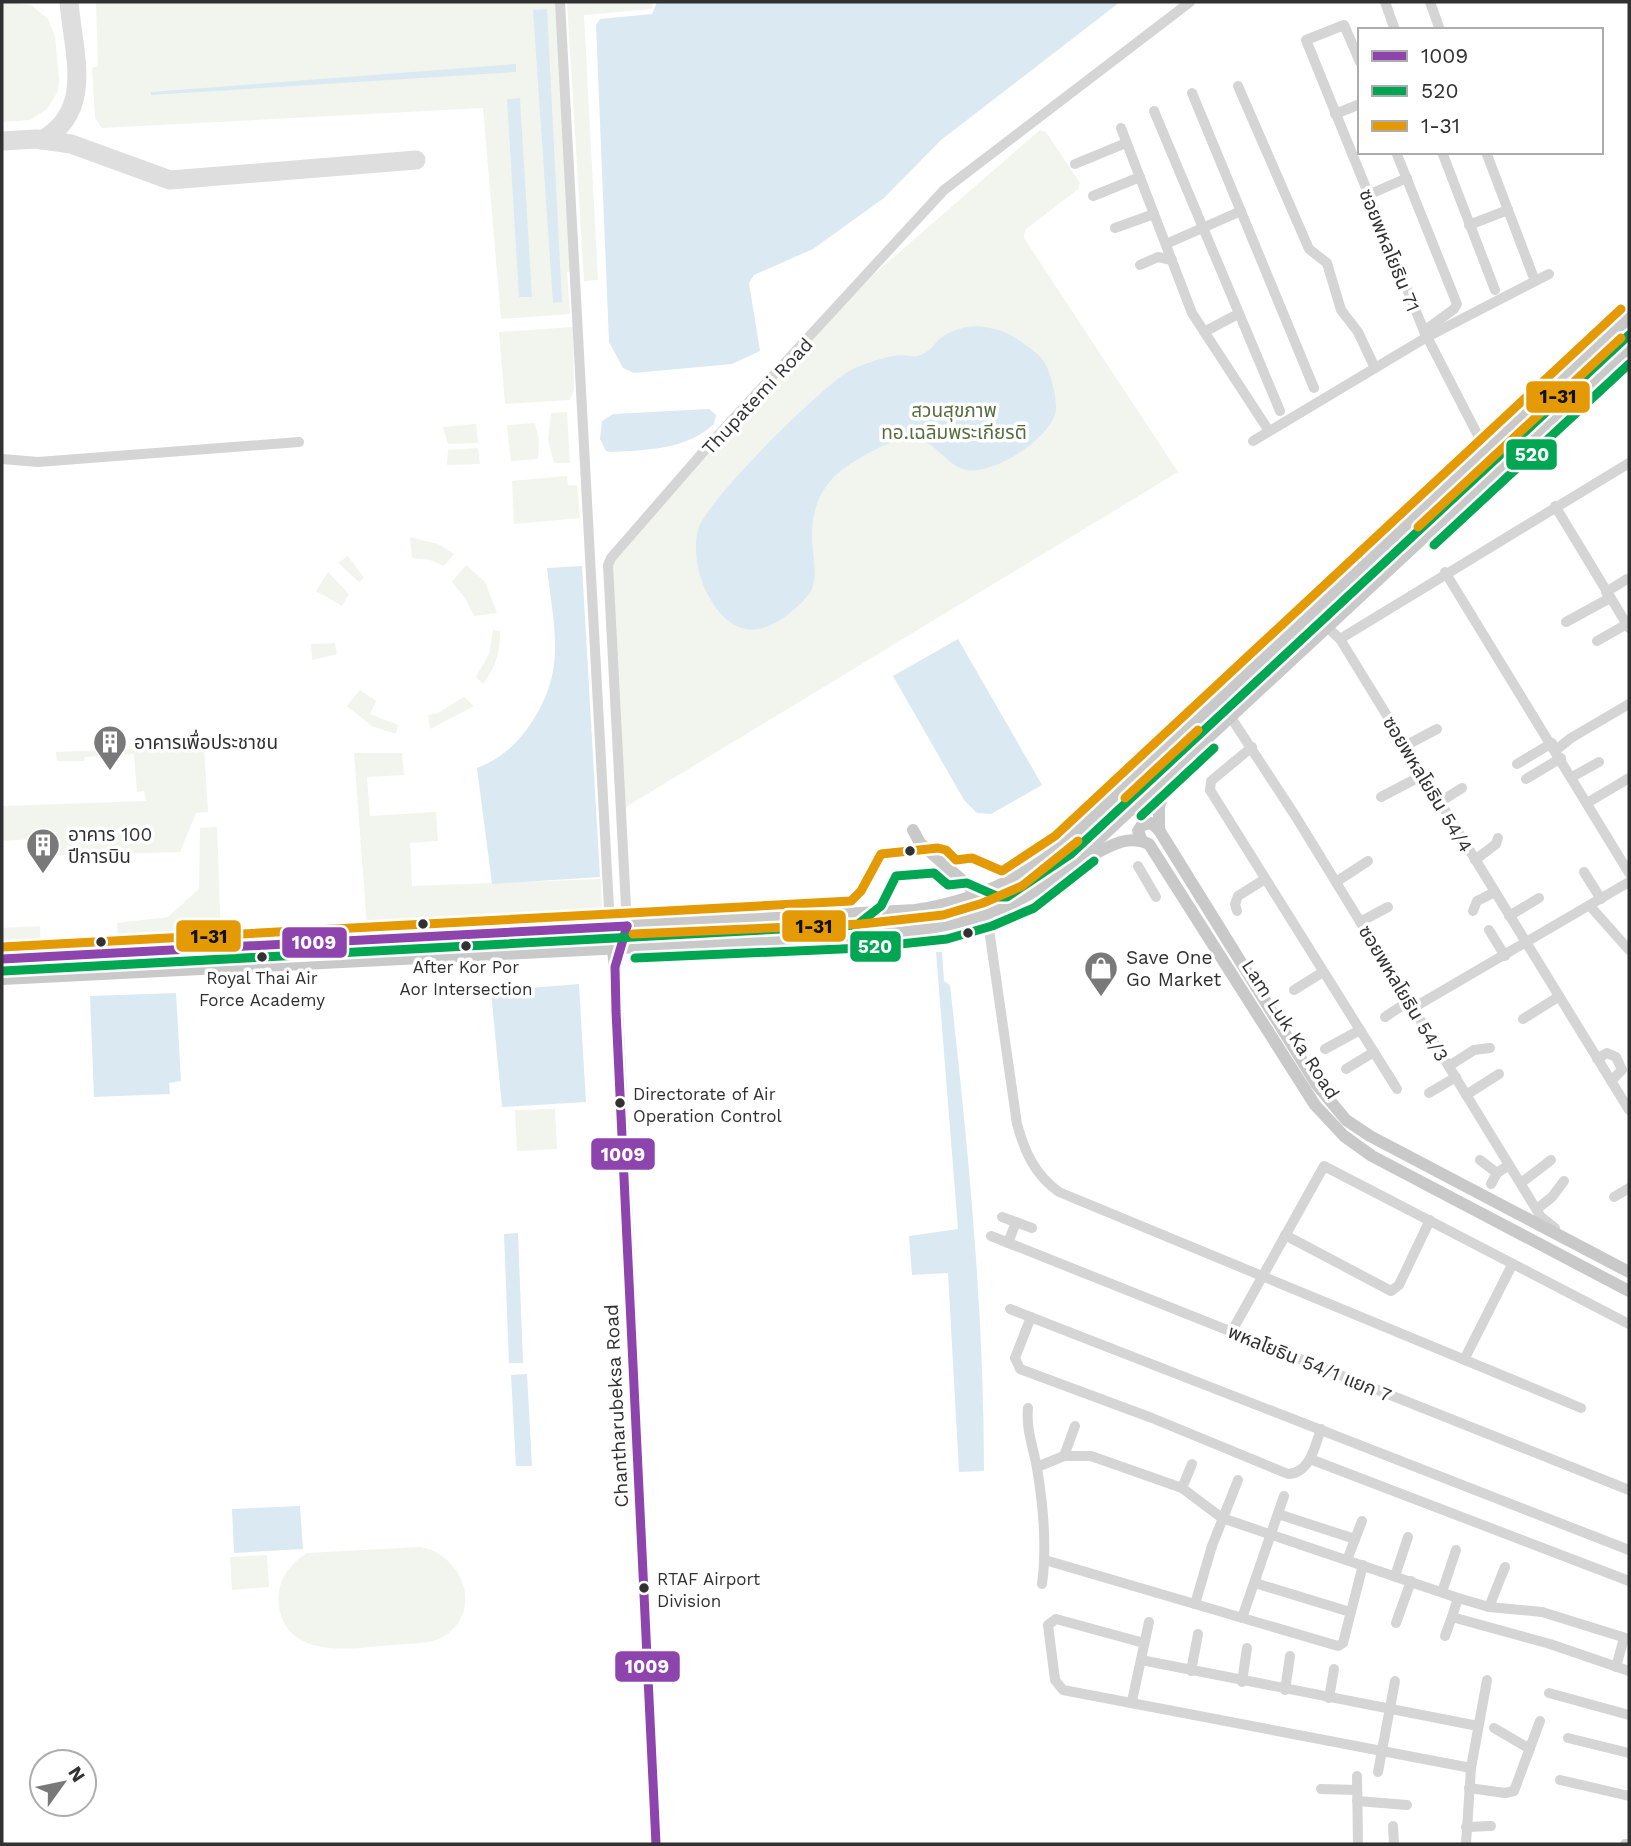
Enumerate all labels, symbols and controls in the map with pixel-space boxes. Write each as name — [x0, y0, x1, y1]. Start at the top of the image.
legend — [1358, 28, 1603, 154]
text: 1009 — [1421, 43, 1468, 68]
text: 520 — [1421, 78, 1459, 103]
text: 1-31 — [1421, 113, 1460, 138]
street label: ซอยพหลโยธิน 71 — [1354, 185, 1425, 315]
street label: Thupatemi Road — [697, 333, 818, 460]
line badge: 1-31 — [1525, 380, 1591, 414]
text: 1-31 — [1539, 385, 1577, 408]
park label: สวนสุขภาพ ทอ.เฉลิมพระเกียรติ — [881, 399, 1027, 444]
line badge: 520 — [1505, 438, 1558, 471]
text: 520 — [1515, 443, 1549, 466]
street label: ซอยพหลโยธิน 54/4 — [1378, 712, 1477, 857]
building icon: อาคารเพื่อประชาชน — [91, 723, 129, 772]
place label: อาคารเพื่อประชาชน — [134, 729, 278, 754]
place label: อาคาร 100 ปีการบิน — [68, 823, 152, 868]
building icon: อาคาร 100 ปีการบิน — [24, 826, 62, 875]
unlabelled marker — [903, 844, 917, 858]
line badge: 1-31 — [781, 909, 847, 943]
text: 1-31 — [795, 915, 833, 938]
unlabelled marker — [416, 917, 430, 931]
line badge: 1-31 — [175, 919, 242, 953]
street label: ซอยพหลโยธิน 54/3 — [1354, 921, 1453, 1066]
text: 1-31 — [190, 925, 228, 948]
line badge: 1009 — [281, 926, 348, 959]
unlabelled marker — [961, 926, 975, 940]
line badge: 520 — [849, 930, 902, 963]
text: 1009 — [292, 931, 336, 954]
unlabelled marker — [94, 935, 108, 949]
text: 520 — [858, 935, 892, 958]
marker: After Kor Por Aor Intersection — [459, 939, 473, 953]
place label: Save One Go Market — [1126, 946, 1221, 991]
shop icon: Save One Go Market — [1082, 949, 1120, 998]
marker: Royal Thai Air Force Academy — [255, 950, 269, 964]
street label: Lam Luk Ka Road — [1237, 955, 1344, 1103]
place label: After Kor Por Aor Intersection — [399, 957, 533, 999]
place label: Royal Thai Air Force Academy — [199, 968, 325, 1010]
place label: Directorate of Air Operation Control — [633, 1084, 782, 1126]
marker: Directorate of Air Operation Control — [613, 1096, 627, 1110]
line badge: 1009 — [590, 1137, 656, 1171]
text: 1009 — [601, 1143, 645, 1166]
street label: Chantharubeksa Road — [600, 1304, 633, 1508]
street label: พหลโยธิน 54/1 แยก 7 — [1225, 1320, 1395, 1407]
place label: RTAF Airport Division — [657, 1569, 760, 1611]
marker: RTAF Airport Division — [637, 1581, 651, 1595]
line badge: 1009 — [614, 1650, 681, 1683]
text: 1009 — [625, 1655, 669, 1678]
north arrow — [28, 1748, 98, 1818]
text: N — [63, 1762, 90, 1786]

